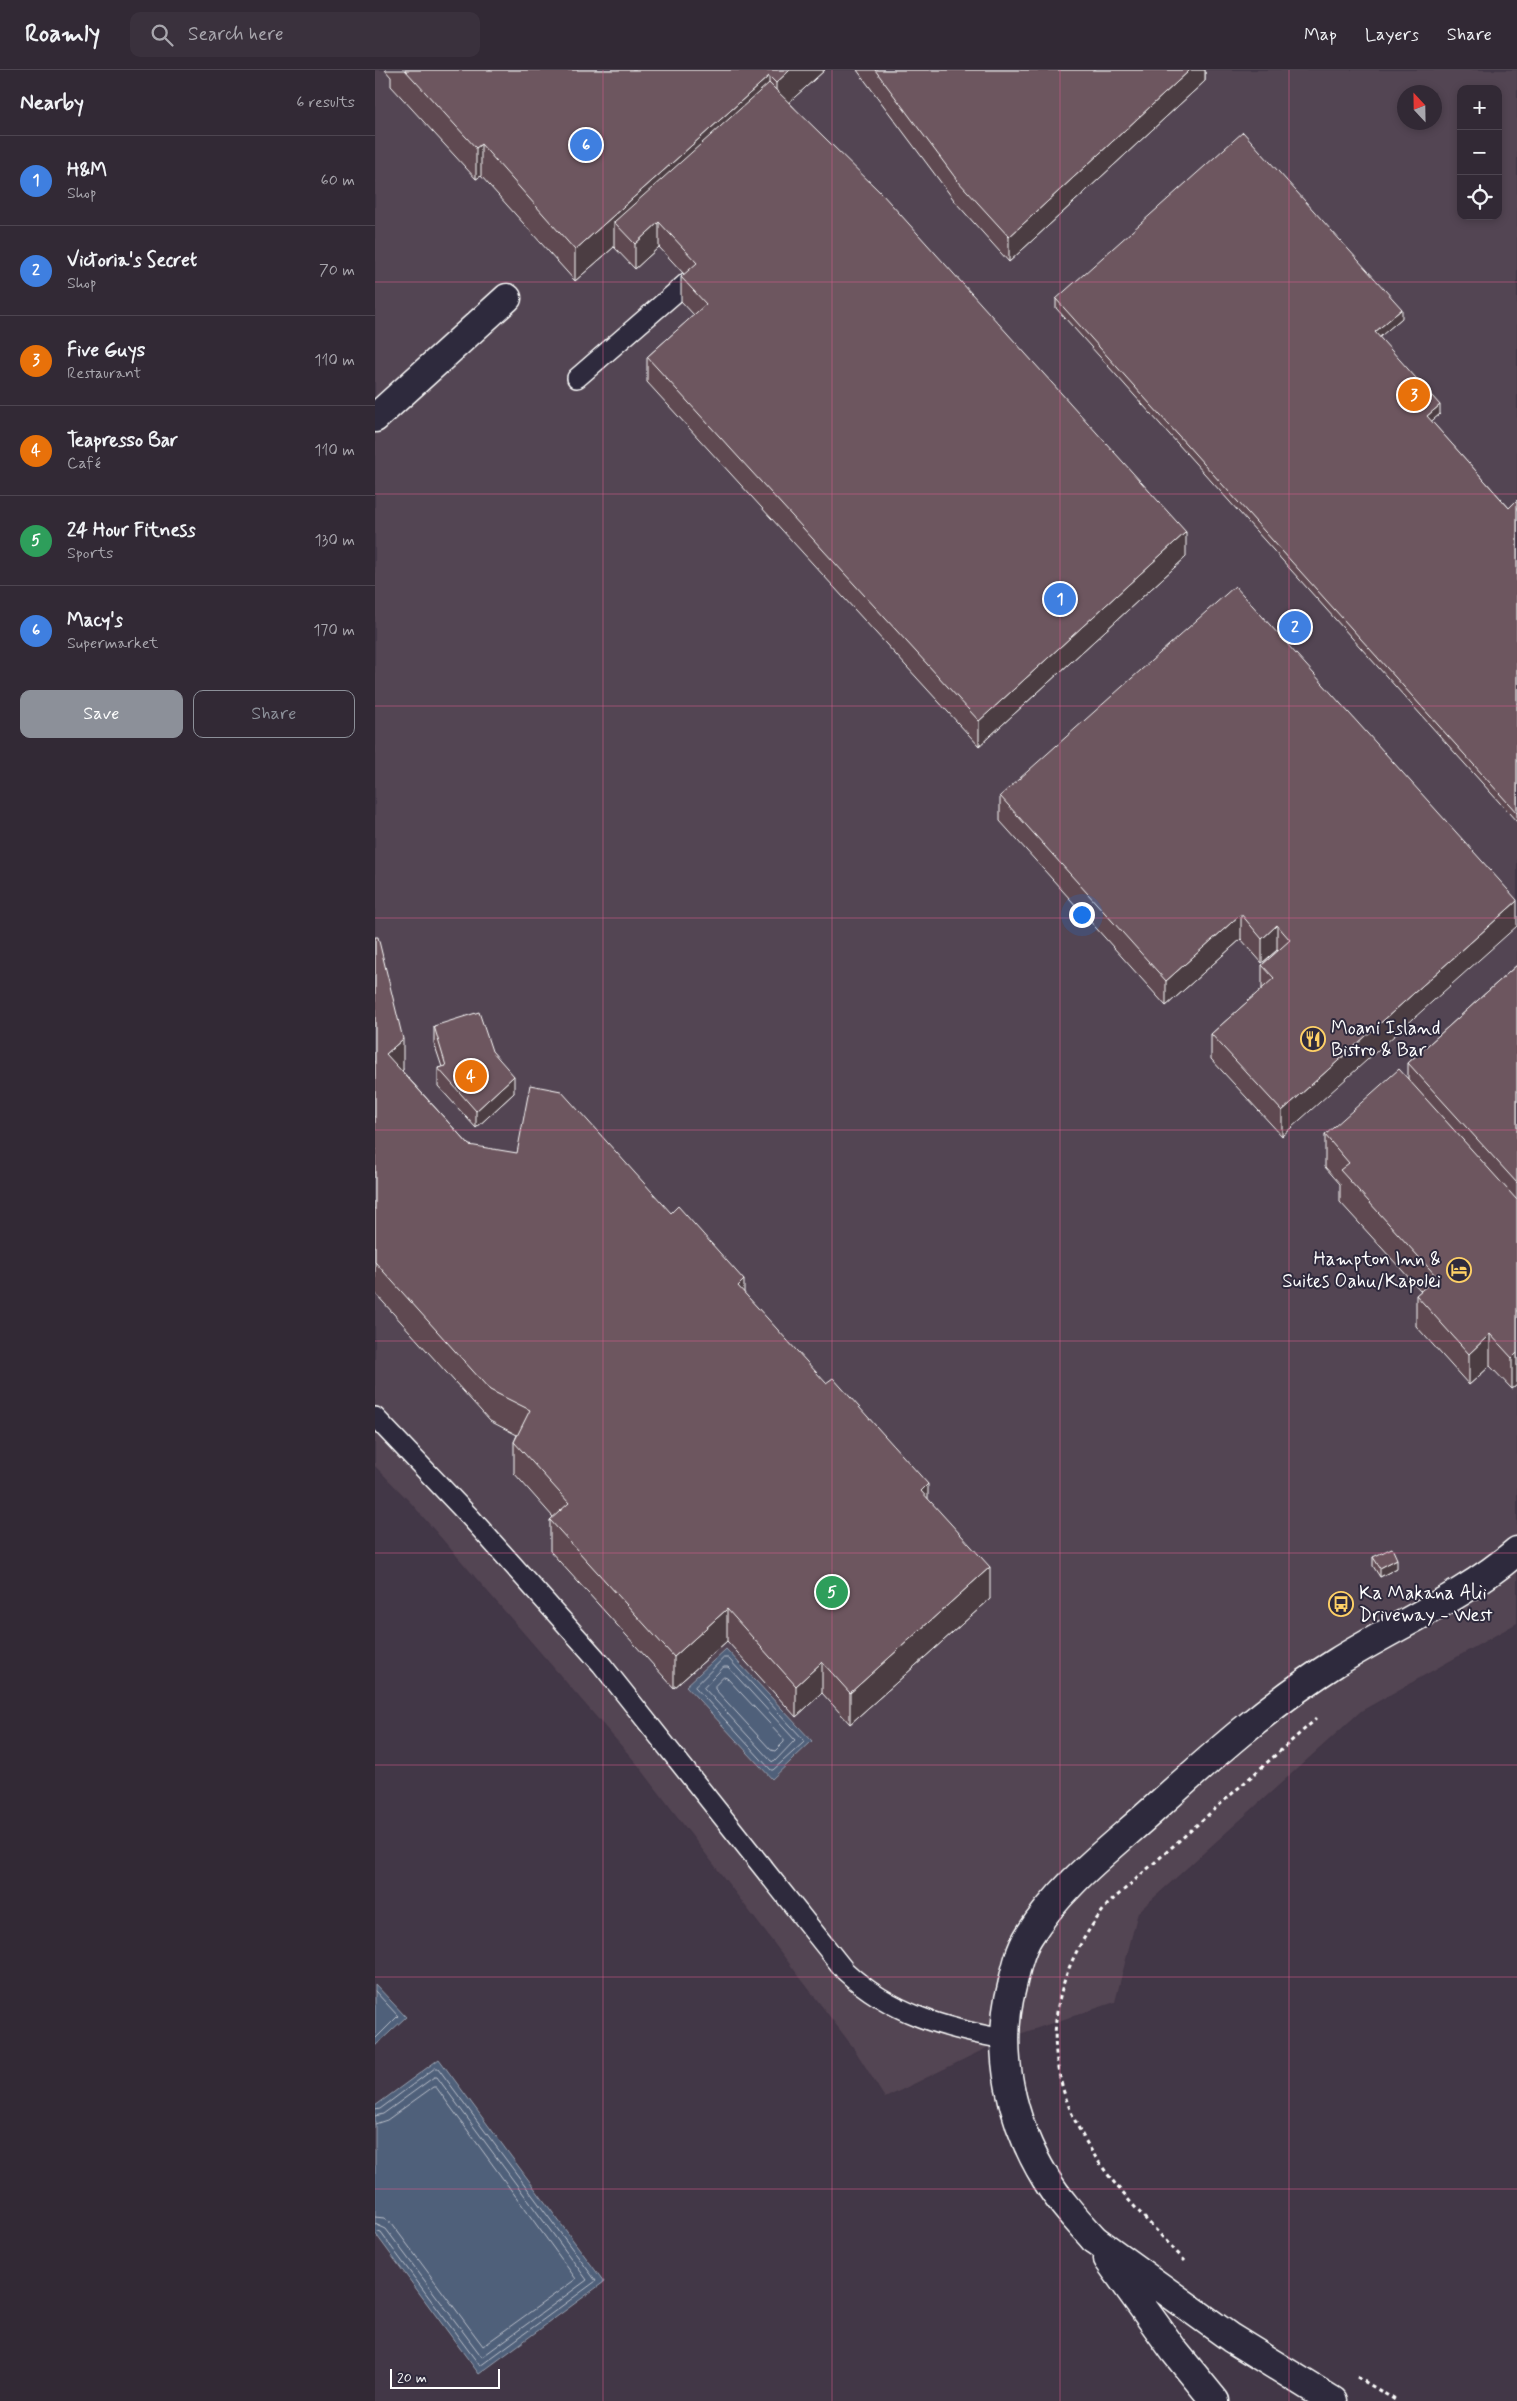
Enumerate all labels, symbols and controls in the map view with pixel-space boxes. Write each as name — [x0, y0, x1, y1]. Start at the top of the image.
search box — [130, 12, 480, 57]
text: Roamly — [25, 19, 100, 50]
icon: search — [148, 21, 176, 49]
text: Search here — [188, 22, 284, 47]
text: Map — [1304, 23, 1337, 47]
text: Layers — [1365, 23, 1419, 47]
text: Share — [1447, 23, 1492, 47]
north arrow — [1397, 85, 1442, 130]
map controls — [1457, 85, 1502, 220]
button: + — [1457, 85, 1502, 130]
text: Nearby — [20, 89, 84, 117]
text: 6 results — [296, 92, 355, 113]
pin: 6 — [570, 126, 602, 164]
button: − — [1457, 130, 1502, 175]
text: H&M — [67, 158, 107, 183]
text: 1 — [32, 170, 40, 191]
text: 60 m — [321, 170, 355, 191]
button: locate — [1457, 175, 1502, 220]
text: Shop — [67, 183, 96, 204]
text: Victoria's Secret — [67, 248, 197, 273]
text: 2 — [32, 260, 40, 281]
text: 70 m — [319, 260, 355, 281]
text: Shop — [67, 273, 96, 294]
text: Five Guys — [67, 338, 145, 363]
text: 3 — [32, 350, 40, 371]
text: 110 m — [314, 350, 355, 371]
text: Restaurant — [67, 363, 141, 384]
pin: 3 — [1398, 376, 1430, 414]
text: Teapresso Bar — [67, 428, 178, 453]
text: 4 — [31, 440, 41, 461]
text: 110 m — [314, 440, 355, 461]
text: Café — [67, 453, 101, 474]
text: 24 Hour Fitness — [67, 518, 196, 543]
text: 5 — [31, 530, 41, 551]
text: 130 m — [314, 530, 355, 551]
text: Sports — [67, 543, 113, 564]
pin: 1 — [1044, 580, 1076, 618]
text: Macy's — [67, 608, 123, 633]
pin: 2 — [1279, 608, 1311, 646]
text: 6 — [32, 620, 40, 641]
text: 170 m — [313, 620, 355, 641]
text: Supermarket — [67, 633, 158, 654]
button: Save — [20, 690, 183, 738]
button: Share — [193, 690, 355, 738]
your location — [1069, 902, 1095, 928]
place label: Moani Island Bistro & Bar — [1331, 1016, 1441, 1063]
restaurant icon: Moani Island Bistro & Bar — [1300, 1026, 1326, 1052]
pin: 4 — [455, 1057, 487, 1095]
place label: Hampton Inn & Suites Oahu/Kapolei — [1282, 1247, 1441, 1294]
hotel icon: Hampton Inn & Suites Oahu/Kapolei — [1446, 1257, 1472, 1283]
pin: 5 — [816, 1573, 848, 1611]
place label: Ka Makana Alii Driveway - West — [1359, 1581, 1493, 1628]
bus stop icon: Ka Makana Alii Driveway - West — [1328, 1591, 1354, 1617]
scale bar — [390, 2366, 500, 2389]
text: 20 m — [397, 2369, 427, 2387]

